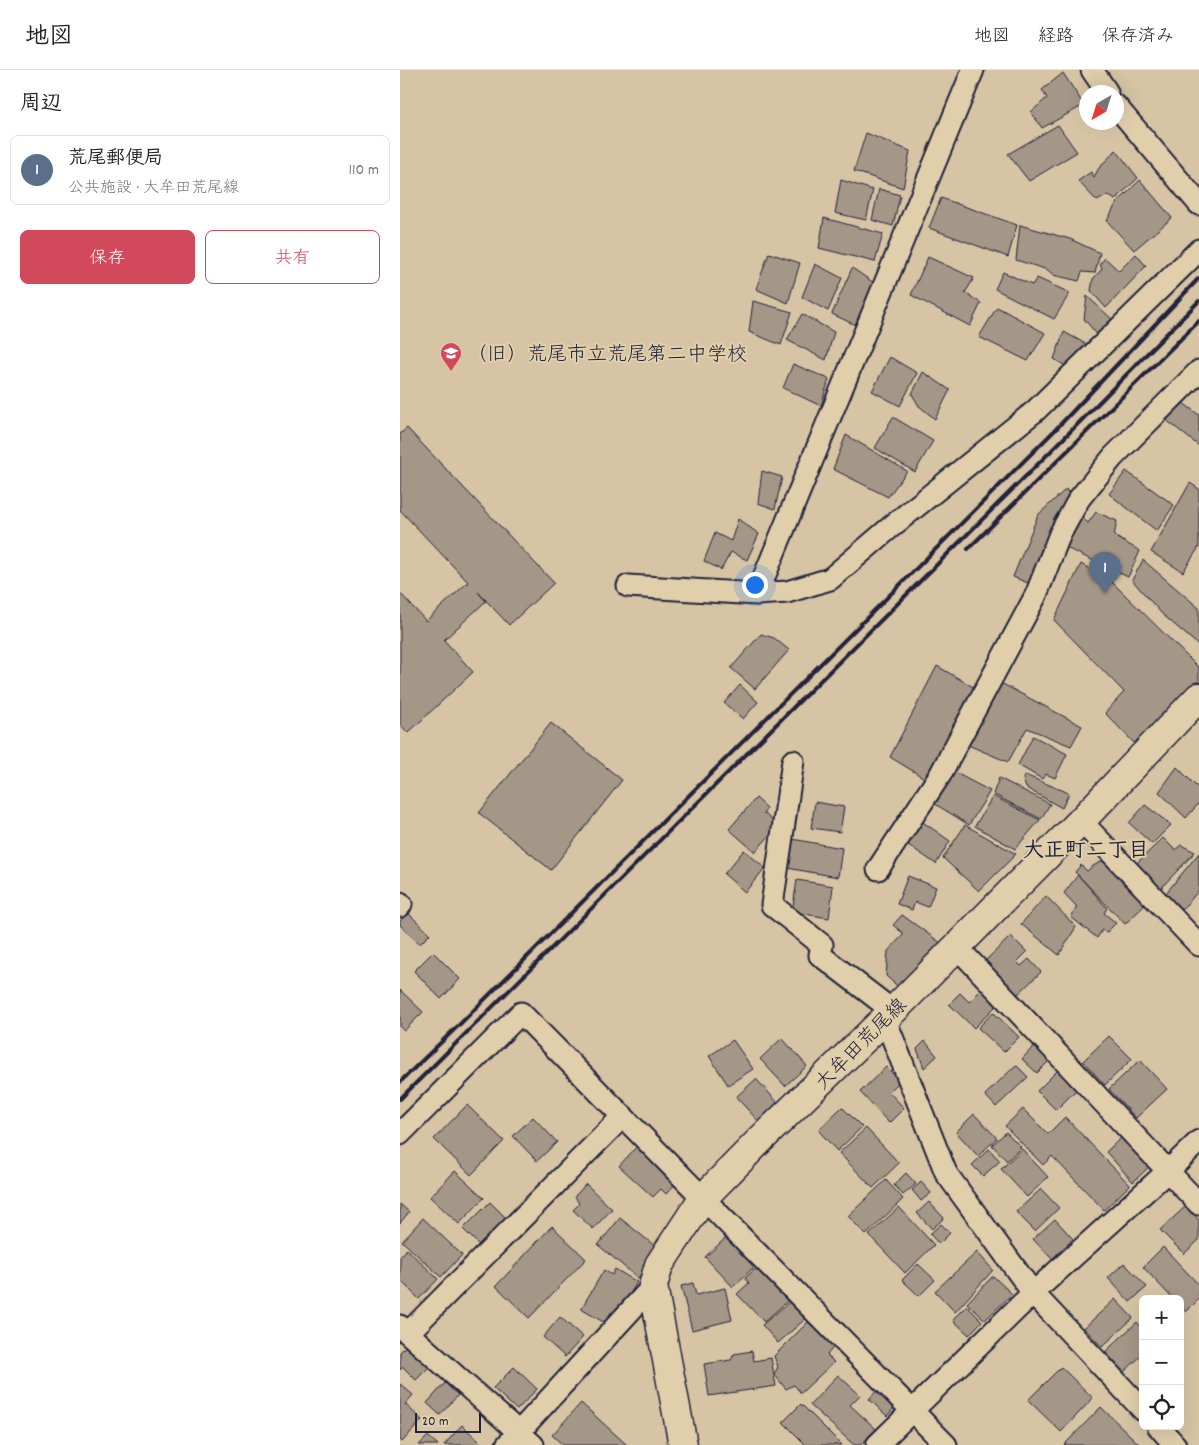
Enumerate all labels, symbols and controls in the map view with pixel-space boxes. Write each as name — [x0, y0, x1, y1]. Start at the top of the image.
text: 地図 — [25, 21, 73, 55]
text: 地図 — [974, 25, 1010, 50]
text: 経路 — [1038, 25, 1074, 50]
text: 保存済み — [1102, 25, 1174, 50]
north arrow — [1079, 85, 1124, 130]
text: 周辺 — [20, 90, 62, 120]
text: 荒尾郵便局 — [68, 146, 163, 173]
text: 1 — [35, 159, 39, 182]
text: 110 m — [349, 159, 379, 182]
text: 公共施設 · 大牟田荒尾線 — [68, 177, 239, 200]
button: 保存 — [20, 230, 195, 284]
button: 共有 — [205, 230, 380, 284]
school or university icon: （旧）荒尾市立荒尾第二中学校 — [439, 341, 463, 372]
place label: （旧）荒尾市立荒尾第二中学校 — [467, 342, 747, 370]
pin: 1 — [1089, 552, 1121, 593]
your location — [742, 572, 768, 598]
district label: 大正町二丁目 — [1023, 837, 1149, 867]
street label: 大牟田荒尾線 — [810, 993, 914, 1097]
map controls — [1139, 1295, 1184, 1430]
button: + — [1139, 1295, 1184, 1340]
button: − — [1139, 1340, 1184, 1385]
button: locate — [1139, 1385, 1184, 1430]
scale bar — [415, 1410, 481, 1433]
text: 20 m — [422, 1412, 449, 1432]

